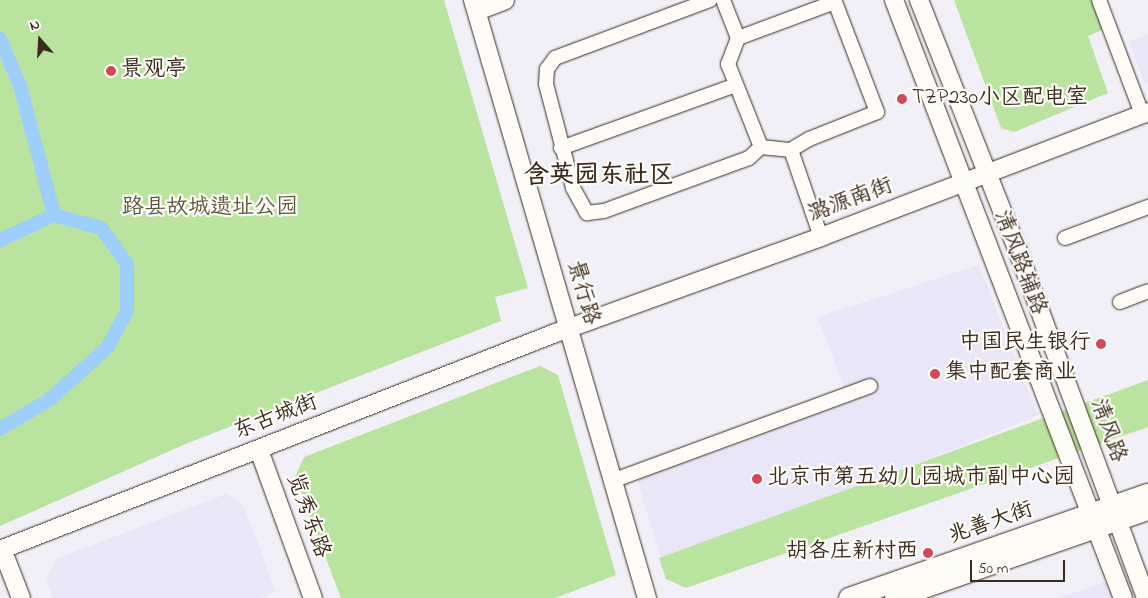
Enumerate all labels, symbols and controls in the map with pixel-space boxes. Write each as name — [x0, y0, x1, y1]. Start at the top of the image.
text: N — [27, 14, 43, 37]
north arrow — [15, 15, 65, 65]
place label: 景观亭 — [121, 58, 187, 84]
marker: 景观亭 — [105, 65, 117, 77]
place label: TZP230小区配电室 — [912, 86, 1088, 112]
marker: TZP230小区配电室 — [896, 93, 908, 105]
district label: 含英园东社区 — [524, 161, 674, 191]
street label: 潞源南街 — [805, 174, 897, 228]
park label: 路县故城遗址公园 — [122, 196, 298, 222]
street label: 清风路辅路 — [987, 207, 1051, 319]
street label: 景行路 — [560, 258, 604, 328]
place label: 中国民生银行 — [959, 331, 1091, 357]
marker: 中国民生银行 — [1095, 338, 1107, 350]
place label: 集中配套商业 — [945, 361, 1077, 387]
marker: 集中配套商业 — [929, 368, 941, 380]
street label: 东古城街 — [230, 390, 322, 446]
street label: 清风路 — [1083, 395, 1131, 467]
place label: 北京市第五幼儿园城市副中心园 — [767, 466, 1075, 492]
street label: 览秀东路 — [280, 470, 334, 562]
marker: 北京市第五幼儿园城市副中心园 — [751, 473, 763, 485]
street label: 兆善大街 — [945, 497, 1037, 551]
place label: 胡各庄新村西 — [786, 540, 918, 566]
marker: 胡各庄新村西 — [922, 547, 934, 559]
scale bar — [973, 550, 1068, 582]
text: 50 m — [978, 558, 1008, 580]

